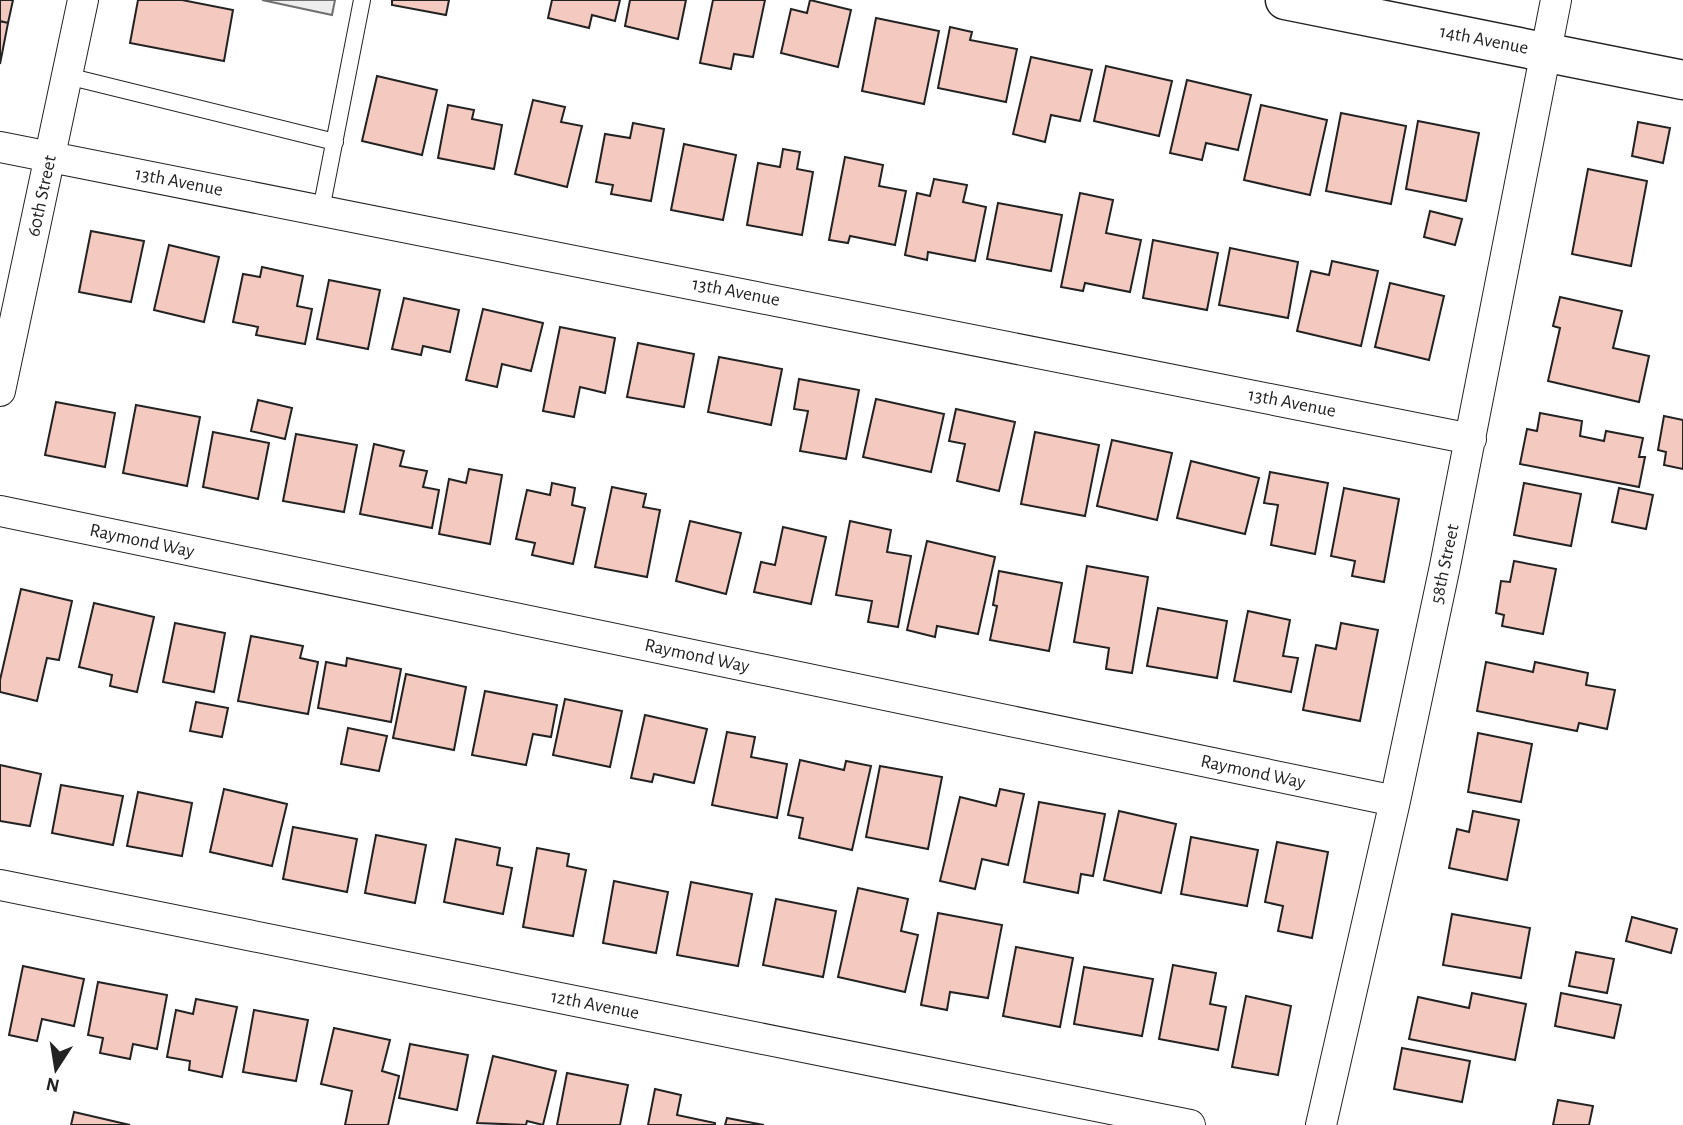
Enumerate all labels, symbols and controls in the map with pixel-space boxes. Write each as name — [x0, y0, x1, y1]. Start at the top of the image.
street label: 14th Avenue — [1438, 22, 1530, 58]
street label: 60th Street — [24, 154, 60, 238]
street label: 13th Avenue — [134, 164, 224, 200]
street label: 13th Avenue — [691, 274, 781, 310]
street label: 13th Avenue — [1247, 385, 1337, 421]
street label: Raymond Way — [88, 521, 196, 561]
street label: 58th Street — [1427, 523, 1463, 605]
street label: Raymond Way — [643, 636, 751, 676]
street label: Raymond Way — [1199, 752, 1307, 792]
street label: 12th Avenue — [549, 987, 641, 1023]
north arrow — [21, 1034, 91, 1104]
text: N — [44, 1073, 61, 1095]

